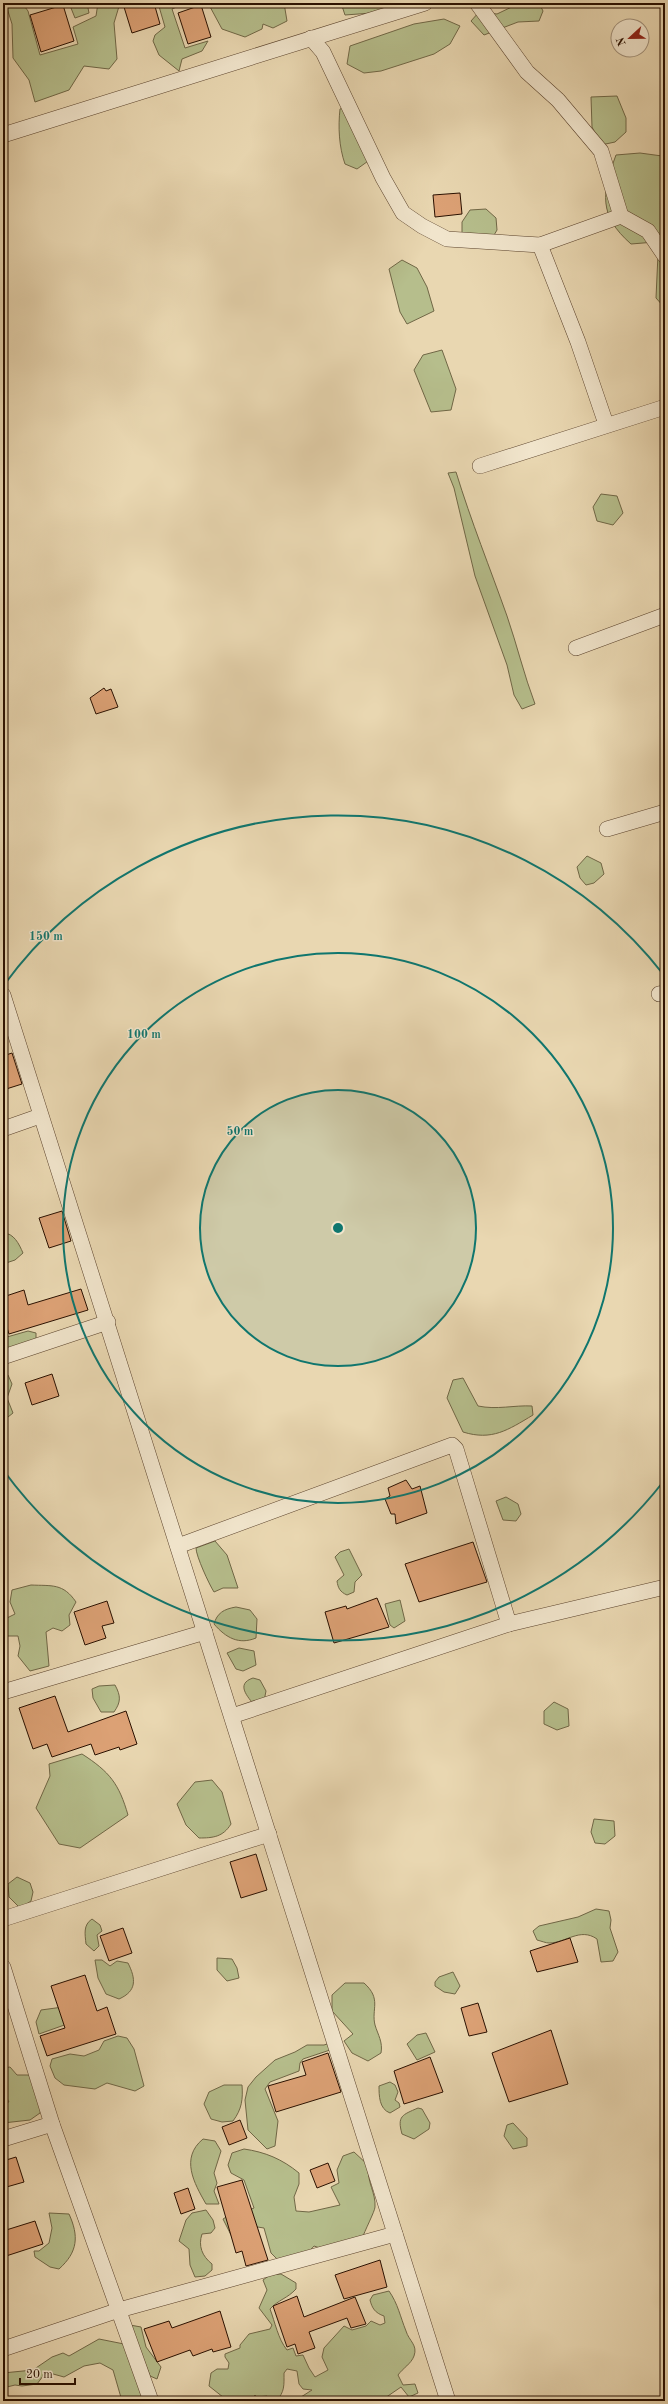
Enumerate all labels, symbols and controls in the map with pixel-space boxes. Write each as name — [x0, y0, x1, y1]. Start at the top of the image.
north arrow — [610, 18, 650, 58]
text: N — [615, 35, 629, 47]
text: 150 m — [29, 930, 63, 943]
text: 100 m — [127, 1029, 161, 1041]
text: 50 m — [227, 1125, 254, 1138]
centre of rings — [331, 1221, 345, 1235]
scale bar — [20, 2360, 75, 2386]
text: 20 m — [26, 2369, 53, 2381]

